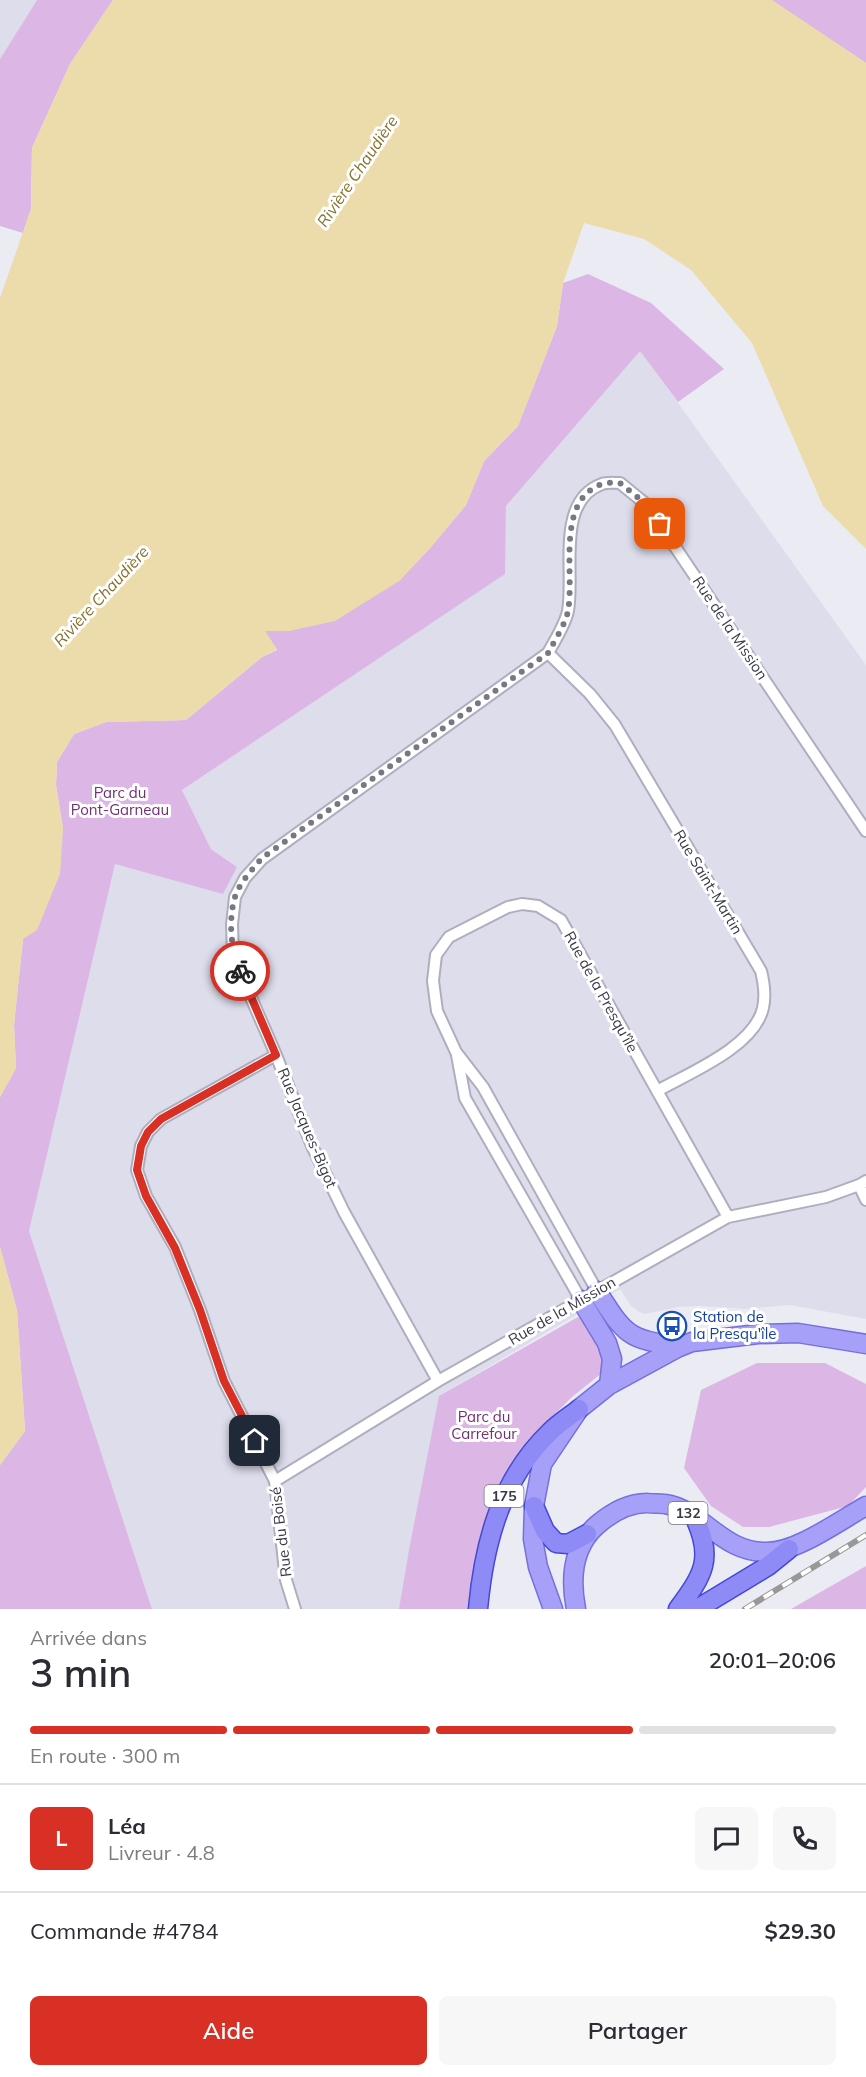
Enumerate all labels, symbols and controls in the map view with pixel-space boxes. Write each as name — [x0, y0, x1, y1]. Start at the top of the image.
water label: Rivière Chaudière — [312, 111, 402, 231]
pin — [634, 498, 685, 549]
icon: bag — [643, 507, 676, 540]
water label: Rivière Chaudière — [49, 541, 153, 650]
street label: Rue de la Mission — [689, 572, 772, 683]
park label: Parc du Pont-Garneau — [71, 783, 169, 819]
street label: Rue Saint-Martin — [670, 826, 747, 937]
street label: Rue de la Presqu'île — [560, 928, 643, 1056]
courier — [210, 941, 270, 1001]
icon: bike — [224, 955, 257, 988]
street label: Rue Jacques-Bigot — [274, 1065, 341, 1191]
street label: Rue de la Mission — [505, 1272, 619, 1349]
place label: Station de la Presqu'île — [693, 1307, 776, 1343]
bus stop icon: Station de la Presqu'île — [656, 1310, 688, 1342]
park label: Parc du Carrefour — [451, 1407, 517, 1443]
pin — [229, 1415, 280, 1466]
icon: home — [238, 1424, 271, 1457]
road number: 175 — [484, 1485, 524, 1507]
street label: Rue du Boisé — [266, 1486, 295, 1578]
road number: 132 — [668, 1502, 708, 1524]
text: Arrivée dans — [30, 1625, 147, 1650]
text: 20:01–20:06 — [709, 1646, 836, 1674]
text: 3 min — [30, 1648, 131, 1697]
text: En route · 300 m — [30, 1743, 180, 1768]
button: chat — [695, 1807, 758, 1870]
button: phone — [773, 1807, 836, 1870]
text: Léa — [108, 1812, 146, 1840]
text: L — [55, 1824, 68, 1852]
text: Livreur · 4.8 — [108, 1840, 215, 1865]
text: Commande #4784 — [30, 1917, 218, 1945]
text: $29.30 — [765, 1917, 836, 1945]
button: Aide — [30, 1996, 427, 2065]
button: Partager — [439, 1996, 836, 2065]

